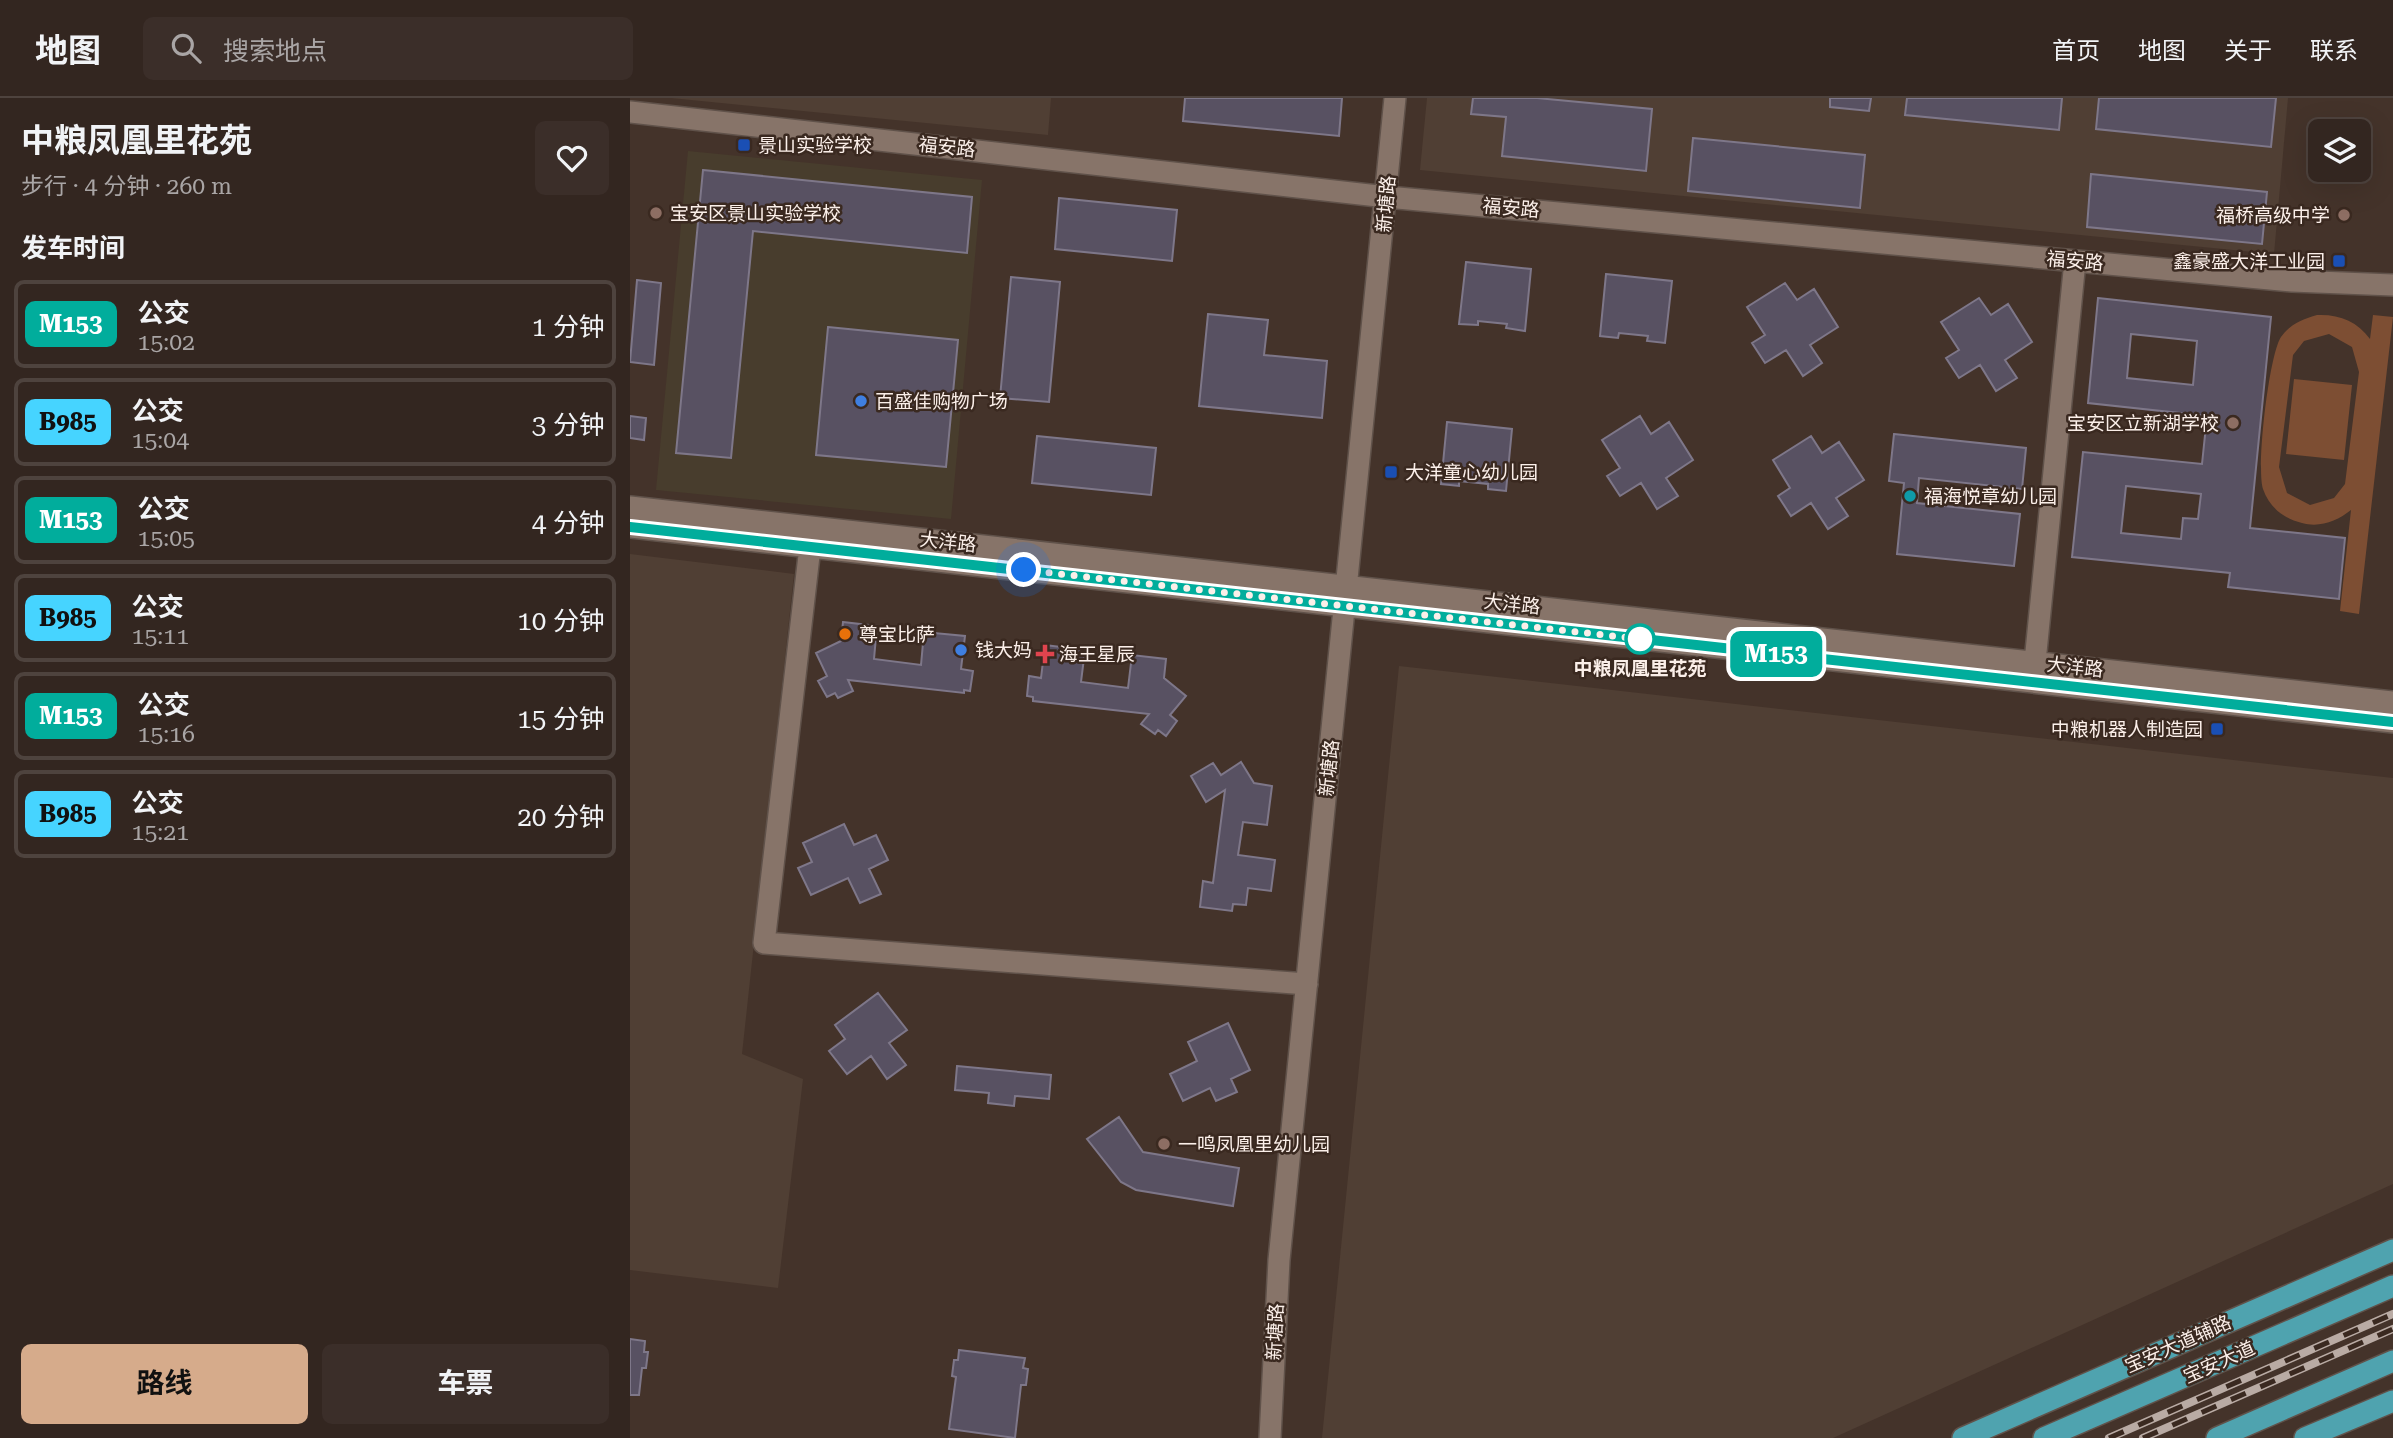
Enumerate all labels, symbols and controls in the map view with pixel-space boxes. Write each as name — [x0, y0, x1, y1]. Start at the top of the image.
search box — [143, 17, 633, 80]
icon: search — [167, 29, 205, 67]
text: 地图 — [35, 31, 101, 70]
text: 搜索地点 — [223, 36, 327, 66]
text: 首页 — [2052, 37, 2100, 65]
text: 地图 — [2138, 37, 2186, 65]
text: 关于 — [2224, 37, 2272, 65]
text: 联系 — [2310, 37, 2358, 65]
map controls — [2308, 119, 2371, 182]
button: layers — [2308, 119, 2371, 182]
text: 中粮凤凰里花苑 — [21, 121, 252, 160]
button: heart — [535, 121, 609, 195]
street label: 福安路 — [917, 133, 977, 161]
place label: 景山实验学校 — [758, 134, 872, 157]
marker: 景山实验学校 — [736, 137, 752, 153]
text: 步行 · 4 分钟 · 260 m — [21, 173, 232, 200]
street label: 新塘路 — [1372, 175, 1400, 233]
street label: 福安路 — [1482, 194, 1540, 222]
place label: 宝安区景山实验学校 — [670, 202, 841, 225]
place label: 福桥高级中学 — [2216, 204, 2330, 227]
marker: 宝安区景山实验学校 — [648, 205, 664, 221]
marker: 福桥高级中学 — [2336, 207, 2352, 223]
text: 发车时间 — [21, 233, 125, 263]
street label: 福安路 — [2046, 247, 2104, 275]
place label: 鑫豪盛大洋工业园 — [2173, 250, 2325, 273]
marker: 鑫豪盛大洋工业园 — [2331, 253, 2347, 269]
text: 公交 — [138, 298, 190, 328]
text: M153 — [39, 310, 103, 338]
text: 1 分钟 — [532, 312, 605, 342]
text: 15:02 — [138, 329, 195, 356]
place label: 百盛佳购物广场 — [875, 390, 1008, 413]
marker: 百盛佳购物广场 — [853, 393, 869, 409]
text: 公交 — [132, 396, 184, 426]
text: B985 — [39, 408, 97, 436]
text: 3 分钟 — [532, 410, 605, 440]
place label: 宝安区立新湖学校 — [2067, 412, 2219, 435]
marker: 宝安区立新湖学校 — [2225, 415, 2241, 431]
text: 15:04 — [132, 427, 189, 454]
place label: 大洋童心幼儿园 — [1405, 461, 1538, 484]
marker: 大洋童心幼儿园 — [1383, 464, 1399, 480]
place label: 福海悦章幼儿园 — [1924, 485, 2057, 508]
marker: 福海悦章幼儿园 — [1902, 488, 1918, 504]
text: 公交 — [138, 494, 190, 524]
text: M153 — [39, 506, 103, 534]
text: 4 分钟 — [532, 508, 605, 538]
text: 15:05 — [138, 525, 195, 552]
street label: 大洋路 — [918, 528, 978, 556]
your location — [1006, 552, 1041, 587]
street label: 大洋路 — [1482, 590, 1542, 618]
text: 公交 — [132, 592, 184, 622]
text: B985 — [39, 604, 97, 632]
text: 10 分钟 — [517, 606, 605, 636]
text: 15:11 — [132, 623, 189, 650]
place label: 尊宝比萨 — [859, 623, 935, 646]
marker: 中粮凤凰里花苑 — [1625, 624, 1655, 654]
marker: 尊宝比萨 — [837, 626, 853, 642]
line badge: M153 — [1727, 631, 1825, 677]
place label: 钱大妈 — [975, 639, 1032, 662]
text: M153 — [1744, 640, 1808, 668]
marker: 钱大妈 — [953, 642, 969, 658]
place label: 海王星辰 — [1059, 643, 1135, 666]
marker: 海王星辰 — [1037, 646, 1053, 662]
street label: 大洋路 — [2045, 653, 2105, 681]
place label: 中粮凤凰里花苑 — [1573, 657, 1707, 680]
text: 公交 — [138, 690, 190, 720]
text: M153 — [39, 702, 103, 730]
text: 15 分钟 — [517, 704, 605, 734]
place label: 中粮机器人制造园 — [2051, 718, 2203, 741]
text: 15:16 — [138, 721, 195, 748]
marker: 中粮机器人制造园 — [2209, 721, 2225, 737]
street label: 新塘路 — [1315, 738, 1343, 798]
text: 公交 — [132, 788, 184, 818]
text: B985 — [39, 800, 97, 828]
text: 20 分钟 — [517, 802, 605, 832]
text: 15:21 — [132, 819, 189, 846]
place label: 一鸣凤凰里幼儿园 — [1178, 1133, 1330, 1156]
marker: 一鸣凤凰里幼儿园 — [1156, 1136, 1172, 1152]
street label: 新塘路 — [1262, 1303, 1288, 1361]
street label: 宝安大道辅路 — [2121, 1310, 2235, 1378]
street label: 宝安大道 — [2180, 1336, 2258, 1388]
button: 路线 — [21, 1344, 308, 1424]
button: 车票 — [322, 1344, 609, 1424]

